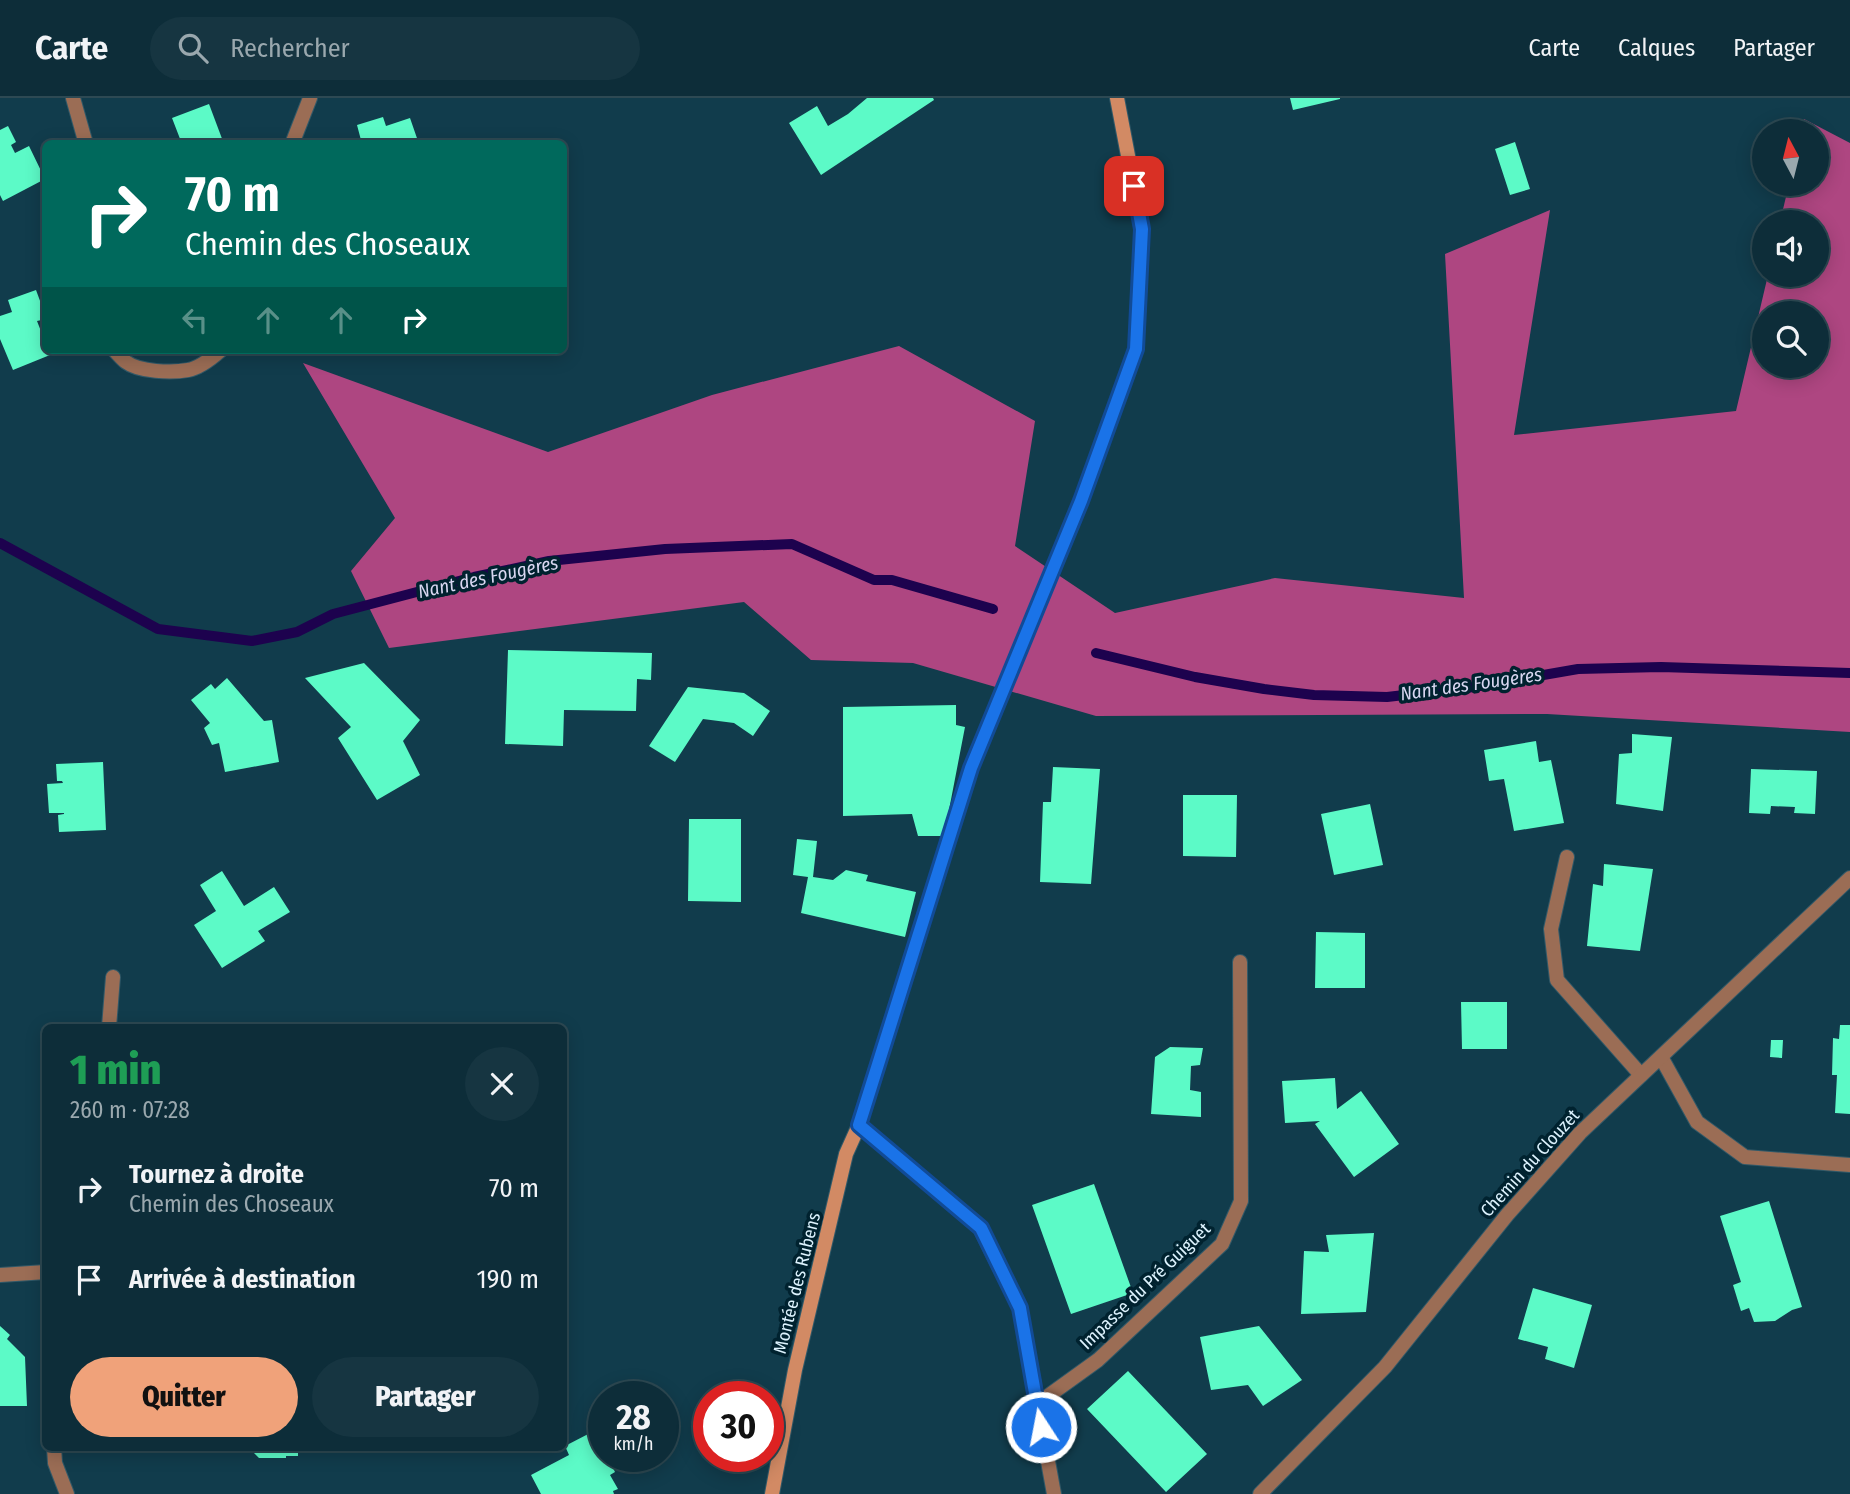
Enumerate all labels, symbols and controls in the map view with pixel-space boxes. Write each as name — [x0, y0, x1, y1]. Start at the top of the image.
search box — [150, 17, 640, 80]
text: Carte — [35, 28, 108, 68]
icon: search — [174, 29, 212, 67]
text: Rechercher — [230, 33, 350, 64]
text: Carte — [1529, 34, 1580, 62]
text: Calques — [1618, 34, 1695, 62]
text: Partager — [1733, 34, 1815, 62]
north arrow — [1752, 119, 1829, 196]
map controls — [1752, 119, 1829, 378]
pin — [1104, 156, 1164, 216]
text: 70 m — [185, 165, 280, 224]
icon: arrive — [1115, 167, 1153, 205]
icon: right — [70, 168, 161, 259]
button: sound — [1752, 210, 1829, 287]
text: Chemin des Choseaux — [185, 225, 470, 263]
icon: left — [176, 301, 214, 339]
icon: ahead — [249, 301, 287, 339]
icon: ahead — [322, 301, 360, 339]
icon: right — [395, 301, 433, 339]
button: search — [1752, 301, 1829, 378]
water label: Nant des Fougères — [416, 551, 560, 603]
water label: Nant des Fougères — [1399, 663, 1543, 705]
text: 1 min — [70, 1045, 161, 1095]
button: close — [465, 1047, 539, 1121]
text: 260 m · 07:28 — [70, 1096, 190, 1124]
street label: Chemin du Clouzet — [1476, 1105, 1584, 1221]
text: Tournez à droite — [129, 1159, 304, 1190]
icon: right — [70, 1170, 108, 1208]
text: 70 m — [489, 1173, 539, 1204]
text: Chemin des Choseaux — [129, 1190, 334, 1218]
street label: Montée des Rubens — [769, 1210, 825, 1356]
street label: Impasse du Pré Guiguet — [1075, 1218, 1215, 1354]
icon: arrive — [70, 1261, 108, 1299]
text: Arrivée à destination — [129, 1264, 356, 1295]
text: 190 m — [477, 1264, 539, 1295]
button: Quitter — [70, 1357, 298, 1437]
button: Partager — [312, 1357, 539, 1437]
speed limit sign: 30 — [693, 1381, 784, 1472]
position arrow — [1004, 1390, 1078, 1464]
text: 28 — [616, 1396, 651, 1438]
text: km/h — [613, 1433, 654, 1455]

